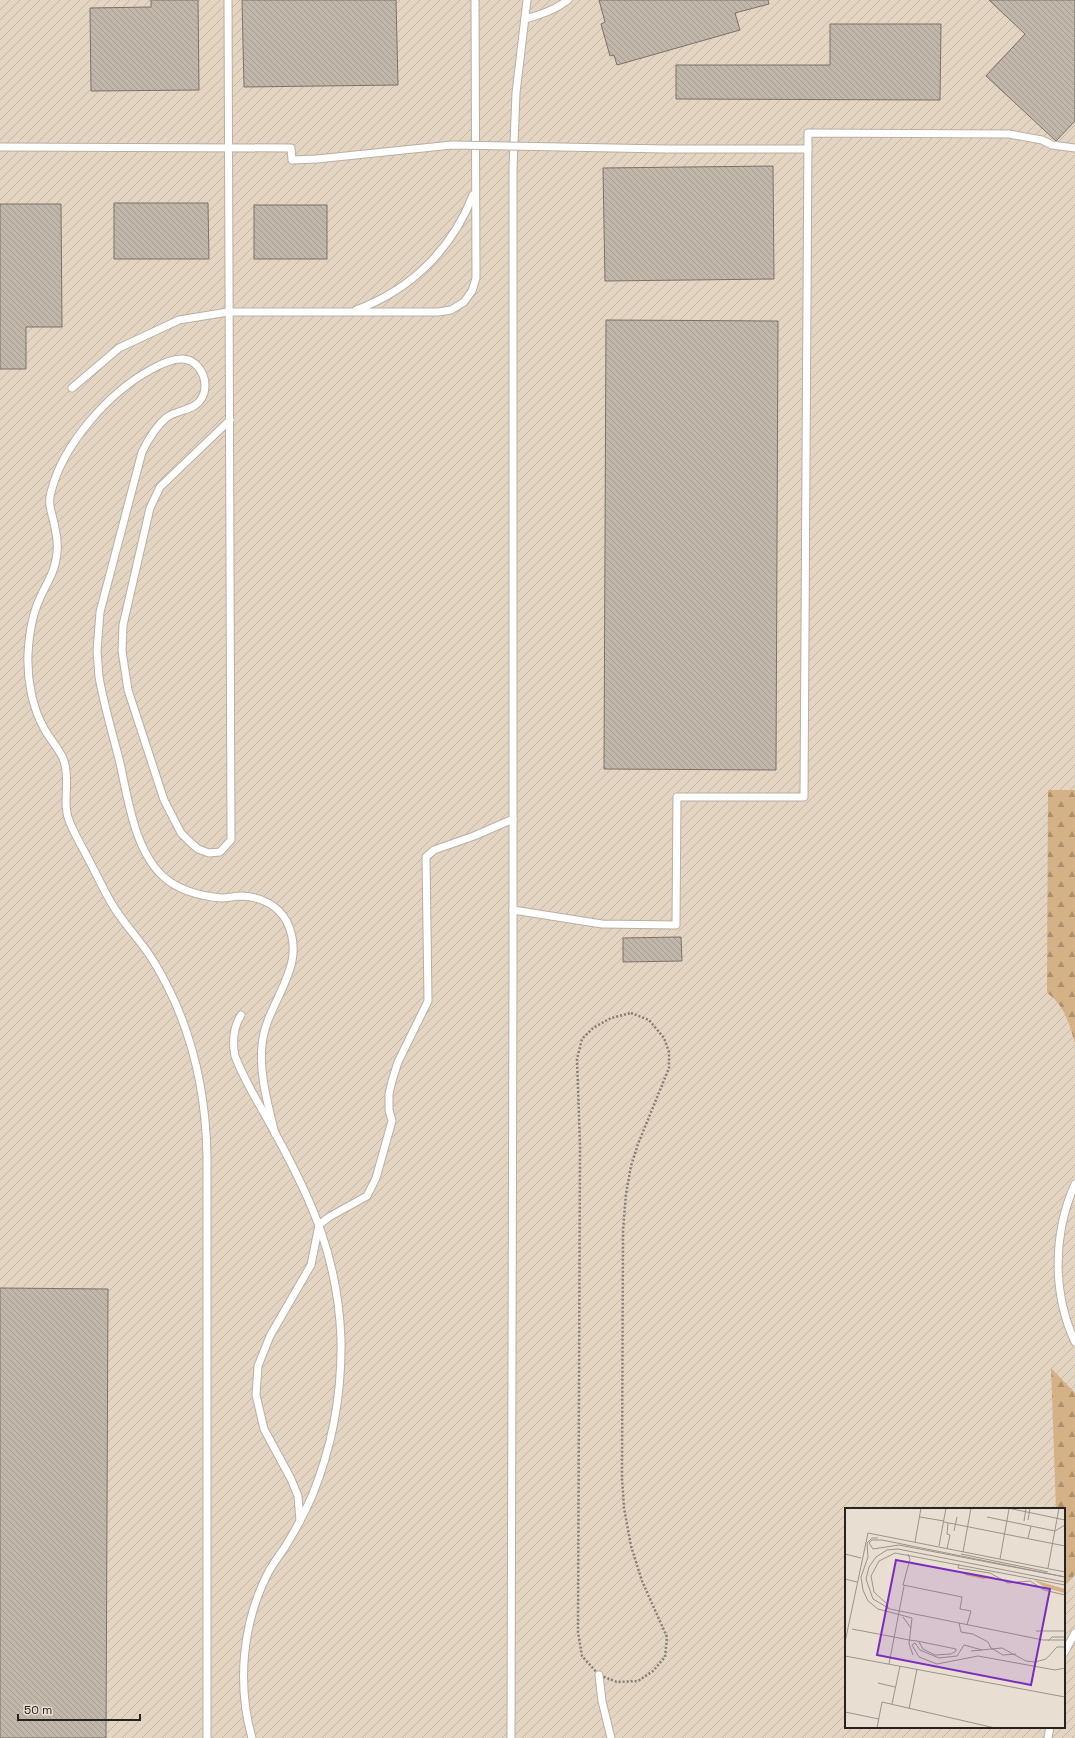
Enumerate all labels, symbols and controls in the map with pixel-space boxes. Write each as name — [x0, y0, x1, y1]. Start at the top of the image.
inset map — [845, 1508, 1065, 1728]
scale bar — [18, 1696, 140, 1722]
text: 50 m — [24, 1702, 52, 1718]

